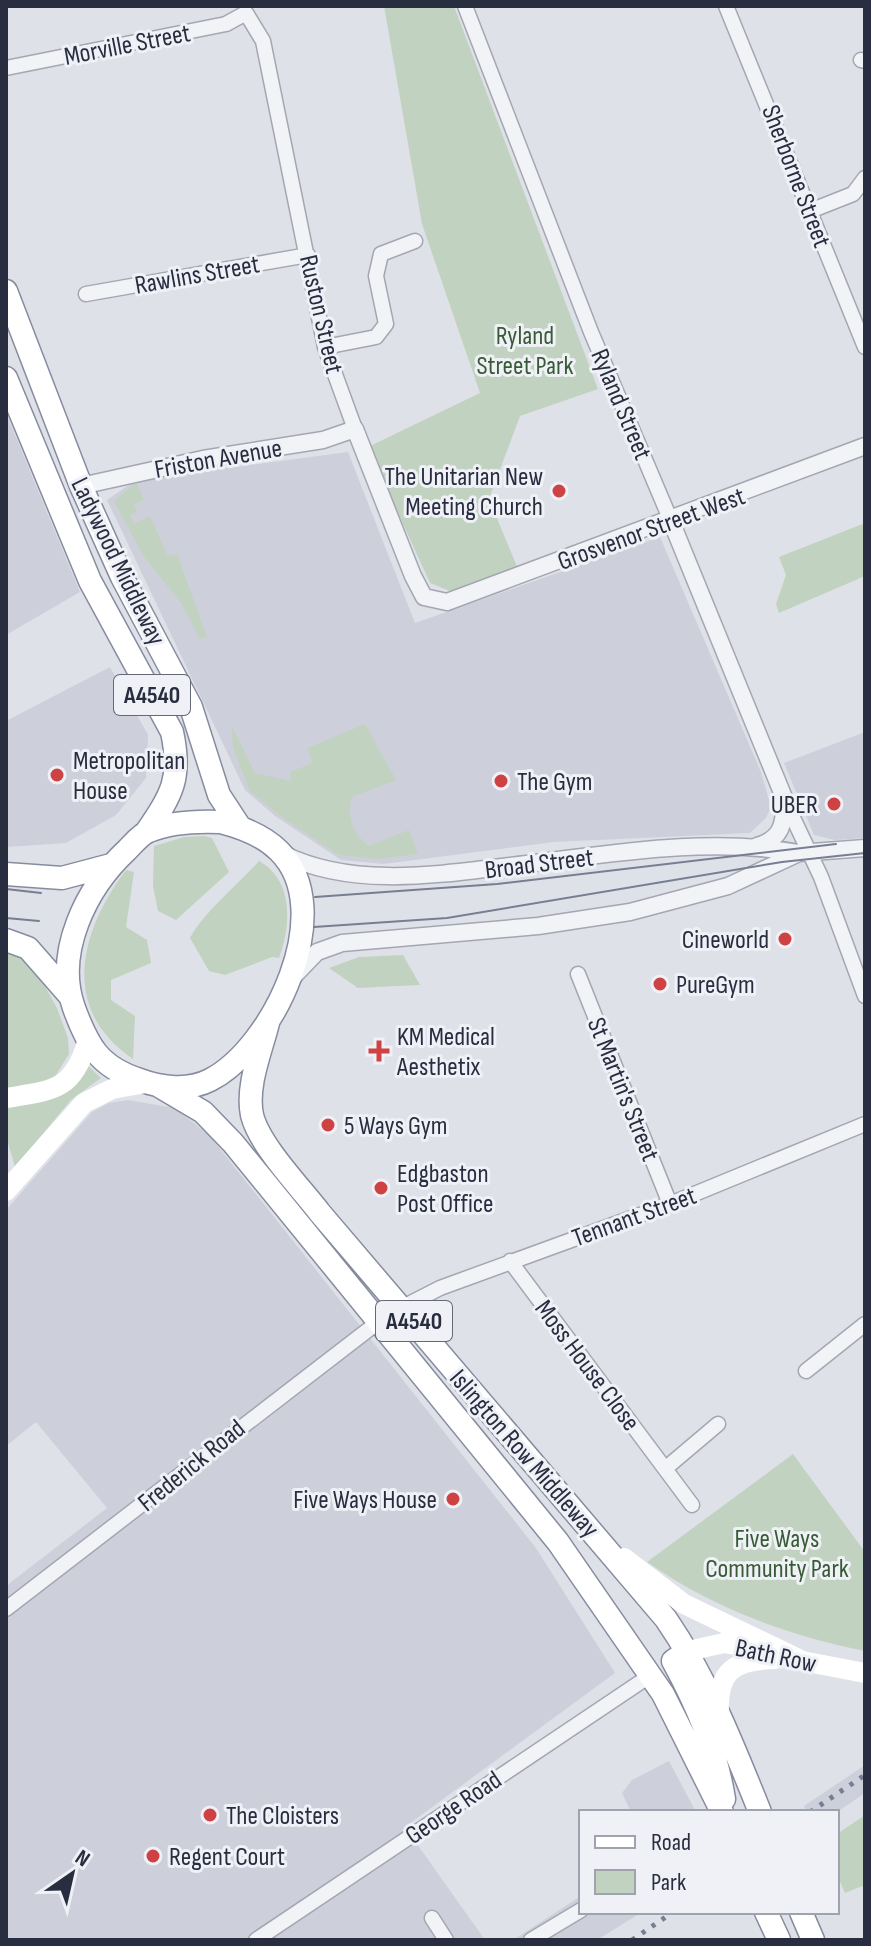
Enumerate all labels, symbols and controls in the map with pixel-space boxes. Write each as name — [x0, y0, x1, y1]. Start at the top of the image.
street label: Morville Street — [62, 18, 193, 73]
street label: Sherborne Street — [754, 101, 837, 252]
street label: Rawlins Street — [133, 249, 262, 302]
street label: Ruston Street — [292, 252, 349, 377]
park label: Ryland Street Park — [476, 321, 574, 382]
street label: Ryland Street — [583, 344, 658, 465]
street label: Friston Avenue — [152, 433, 284, 486]
place label: The Unitarian New Meeting Church — [385, 462, 543, 523]
street label: Ladywood Middleway — [64, 473, 172, 651]
street label: Grosvenor Street West — [554, 481, 749, 578]
marker: The Unitarian New Meeting Church — [550, 482, 568, 500]
road number: A4540 — [114, 675, 190, 715]
place label: Metropolitan House — [73, 746, 185, 807]
marker: Metropolitan House — [48, 766, 66, 784]
place label: The Gym — [517, 767, 592, 798]
marker: The Gym — [492, 772, 510, 790]
place label: UBER — [771, 790, 818, 821]
marker: UBER — [825, 795, 843, 813]
street label: Broad Street — [483, 842, 595, 887]
place label: Cineworld — [682, 925, 769, 956]
marker: Cineworld — [776, 930, 794, 948]
place label: PureGym — [676, 970, 755, 1001]
marker: PureGym — [651, 975, 669, 993]
street label: St Martin's Street — [580, 1013, 665, 1166]
place label: KM Medical Aesthetix — [396, 1022, 495, 1083]
marker: KM Medical Aesthetix — [368, 1040, 390, 1062]
place label: 5 Ways Gym — [344, 1111, 447, 1142]
marker: 5 Ways Gym — [319, 1116, 337, 1134]
place label: Edgbaston Post Office — [397, 1159, 493, 1220]
marker: Edgbaston Post Office — [372, 1179, 390, 1197]
street label: Tennant Street — [568, 1181, 701, 1254]
street label: Moss House Close — [528, 1294, 646, 1437]
road number: A4540 — [376, 1301, 452, 1341]
street label: Islington Row Middleway — [443, 1364, 605, 1544]
street label: Frederick Road — [132, 1414, 252, 1519]
place label: Five Ways House — [293, 1485, 437, 1516]
marker: Five Ways House — [444, 1490, 462, 1508]
park label: Five Ways Community Park — [705, 1524, 849, 1585]
street label: Bath Row — [732, 1633, 819, 1680]
street label: George Road — [400, 1765, 508, 1852]
place label: The Cloisters — [226, 1801, 339, 1832]
marker: The Cloisters — [201, 1806, 219, 1824]
legend — [579, 1810, 839, 1914]
text: Road — [651, 1828, 691, 1857]
north arrow — [32, 1834, 112, 1914]
place label: Regent Court — [169, 1842, 285, 1873]
text: N — [70, 1844, 95, 1873]
marker: Regent Court — [144, 1847, 162, 1865]
text: Park — [651, 1868, 686, 1897]

